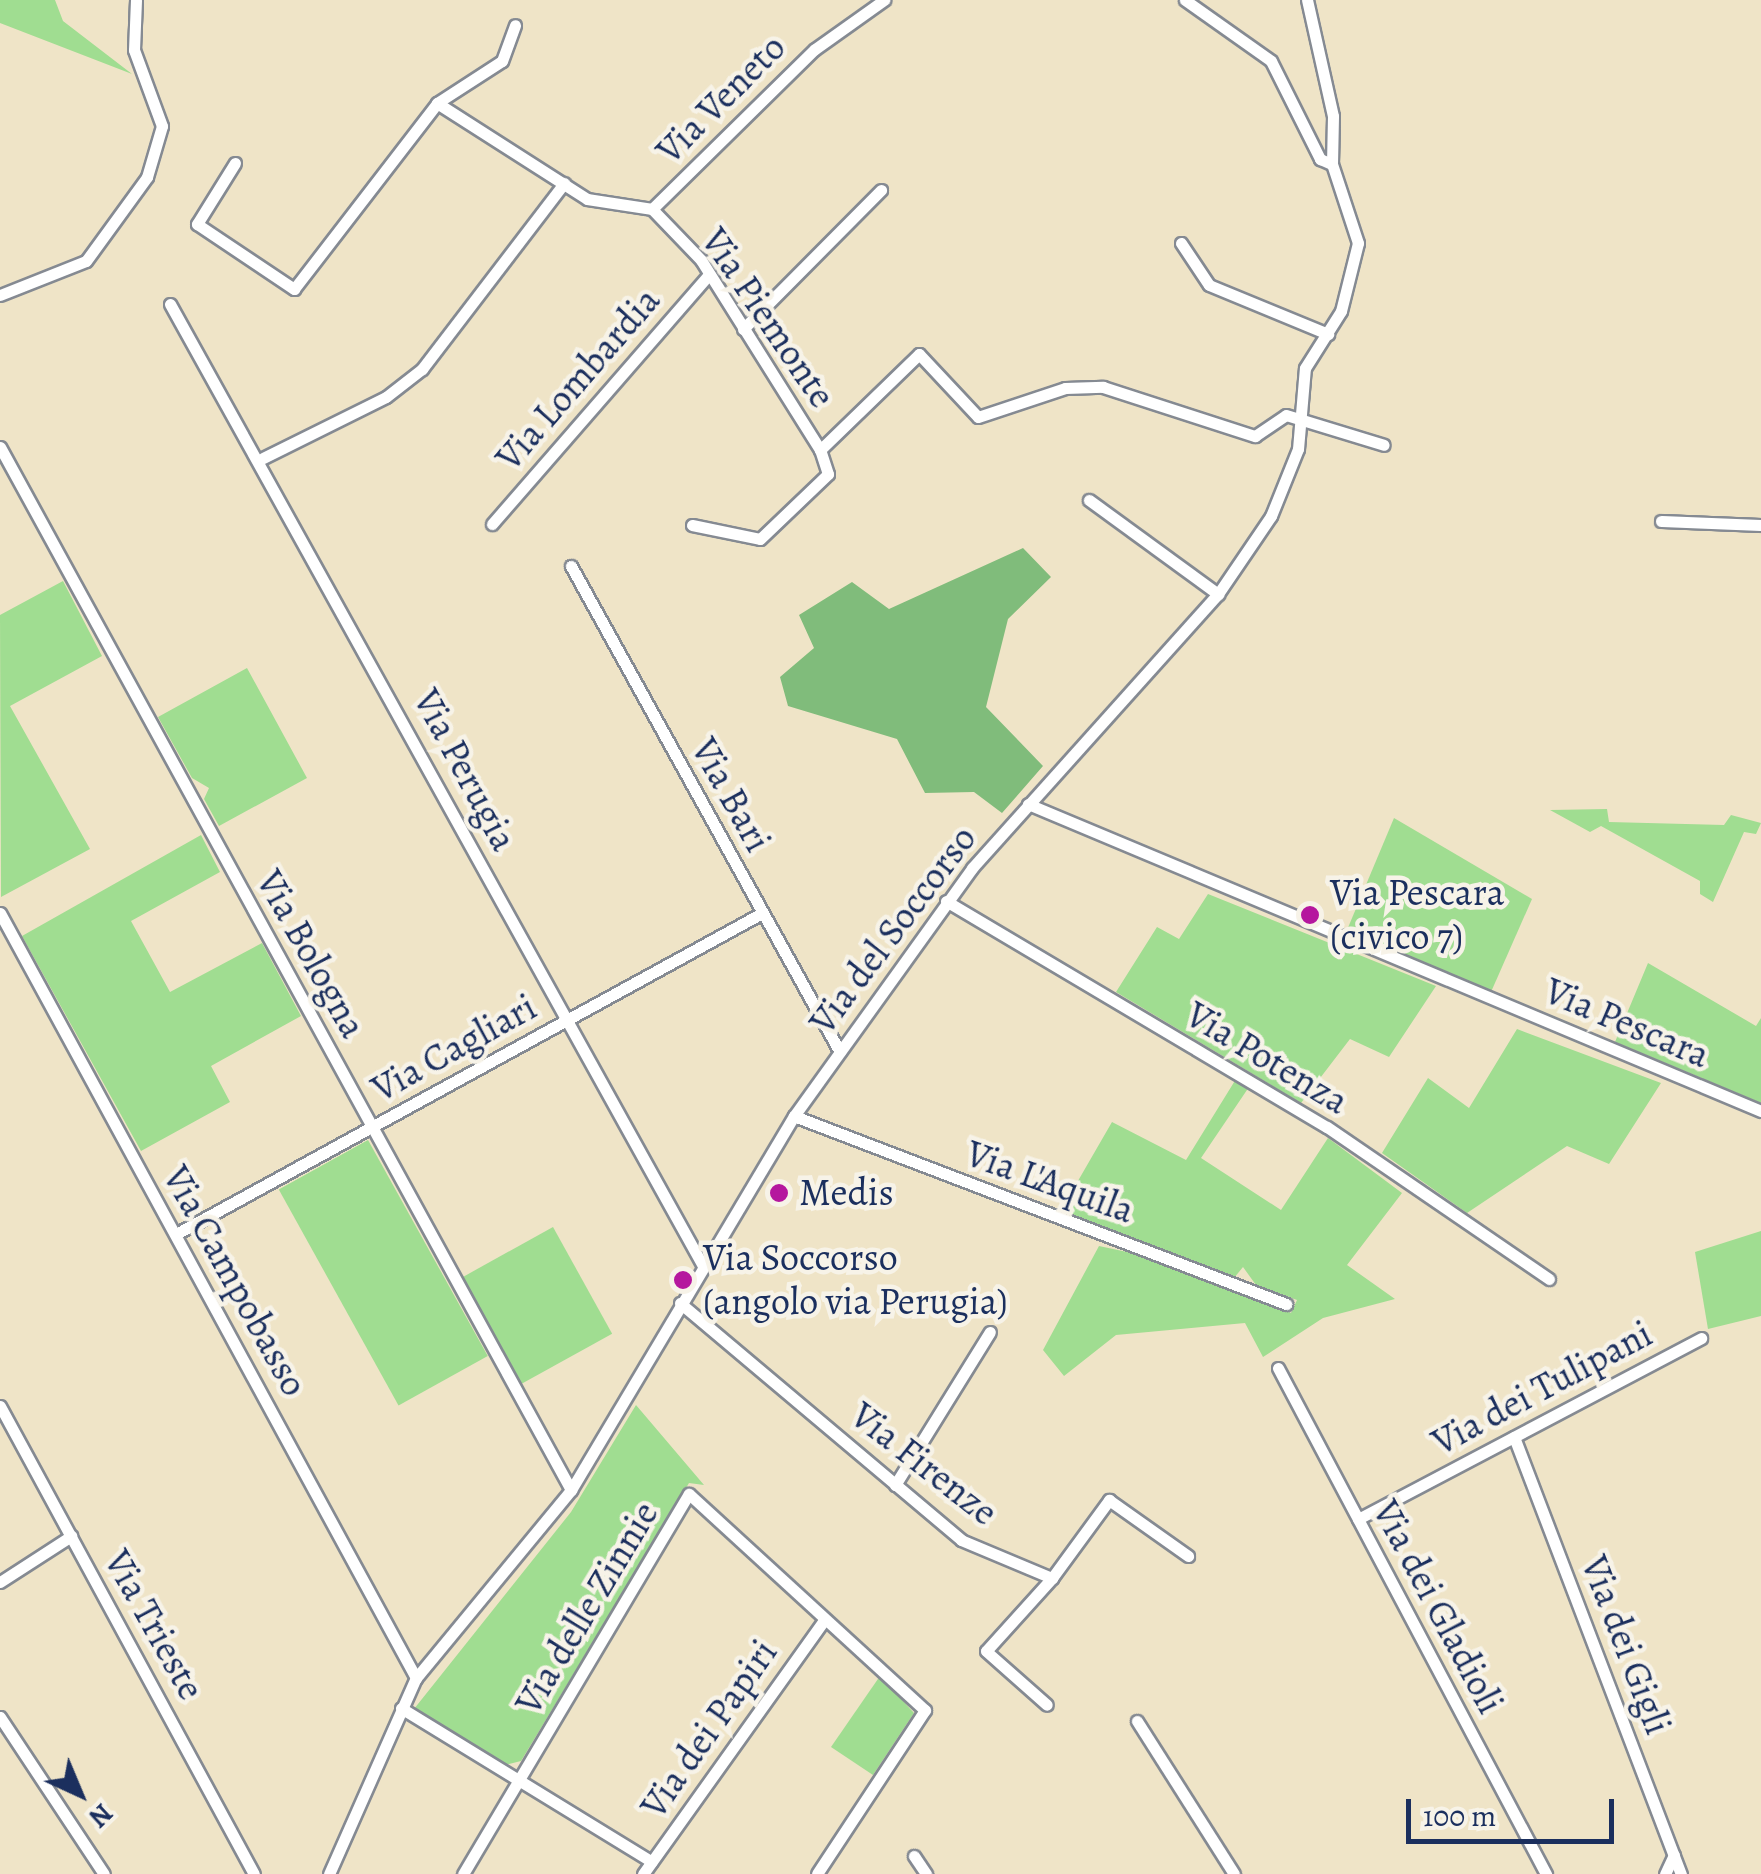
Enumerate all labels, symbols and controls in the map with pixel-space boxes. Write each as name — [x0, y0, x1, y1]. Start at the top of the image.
street label: Via Veneto — [647, 25, 795, 173]
street label: Via Piemonte — [691, 220, 845, 416]
street label: Via Lombardia — [486, 278, 670, 480]
street label: Via Perugia — [403, 681, 527, 859]
street label: Via Bari — [681, 730, 781, 860]
street label: Via del Soccorso — [800, 817, 986, 1043]
street label: Via Bologna — [246, 862, 376, 1046]
place label: Via Pescara (civico 7) — [1330, 870, 1504, 959]
marker: Via Pescara (civico 7) — [1299, 904, 1321, 926]
street label: Via Pescara — [1538, 968, 1716, 1078]
street label: Via Cagliari — [364, 984, 544, 1112]
street label: Via Potenza — [1178, 992, 1356, 1124]
street label: Via L'Aquila — [960, 1131, 1140, 1233]
street label: Via Campobasso — [153, 1158, 317, 1404]
place label: Medis — [799, 1170, 894, 1216]
marker: Medis — [768, 1182, 790, 1204]
place label: Via Soccorso (angolo via Perugia) — [703, 1235, 1008, 1324]
marker: Via Soccorso (angolo via Perugia) — [672, 1269, 694, 1291]
street label: Via dei Tulipani — [1424, 1311, 1660, 1465]
street label: Via Firenze — [842, 1393, 1006, 1535]
street label: Via dei Gladioli — [1363, 1492, 1513, 1722]
street label: Via delle Zinnie — [506, 1493, 668, 1723]
street label: Via Trieste — [94, 1542, 214, 1708]
street label: Via dei Gigli — [1571, 1549, 1681, 1741]
street label: Via dei Papiri — [631, 1631, 787, 1827]
north arrow — [30, 1744, 130, 1844]
scale bar — [1411, 1779, 1618, 1841]
text: N — [80, 1795, 121, 1836]
text: 100 m — [1423, 1796, 1496, 1836]

